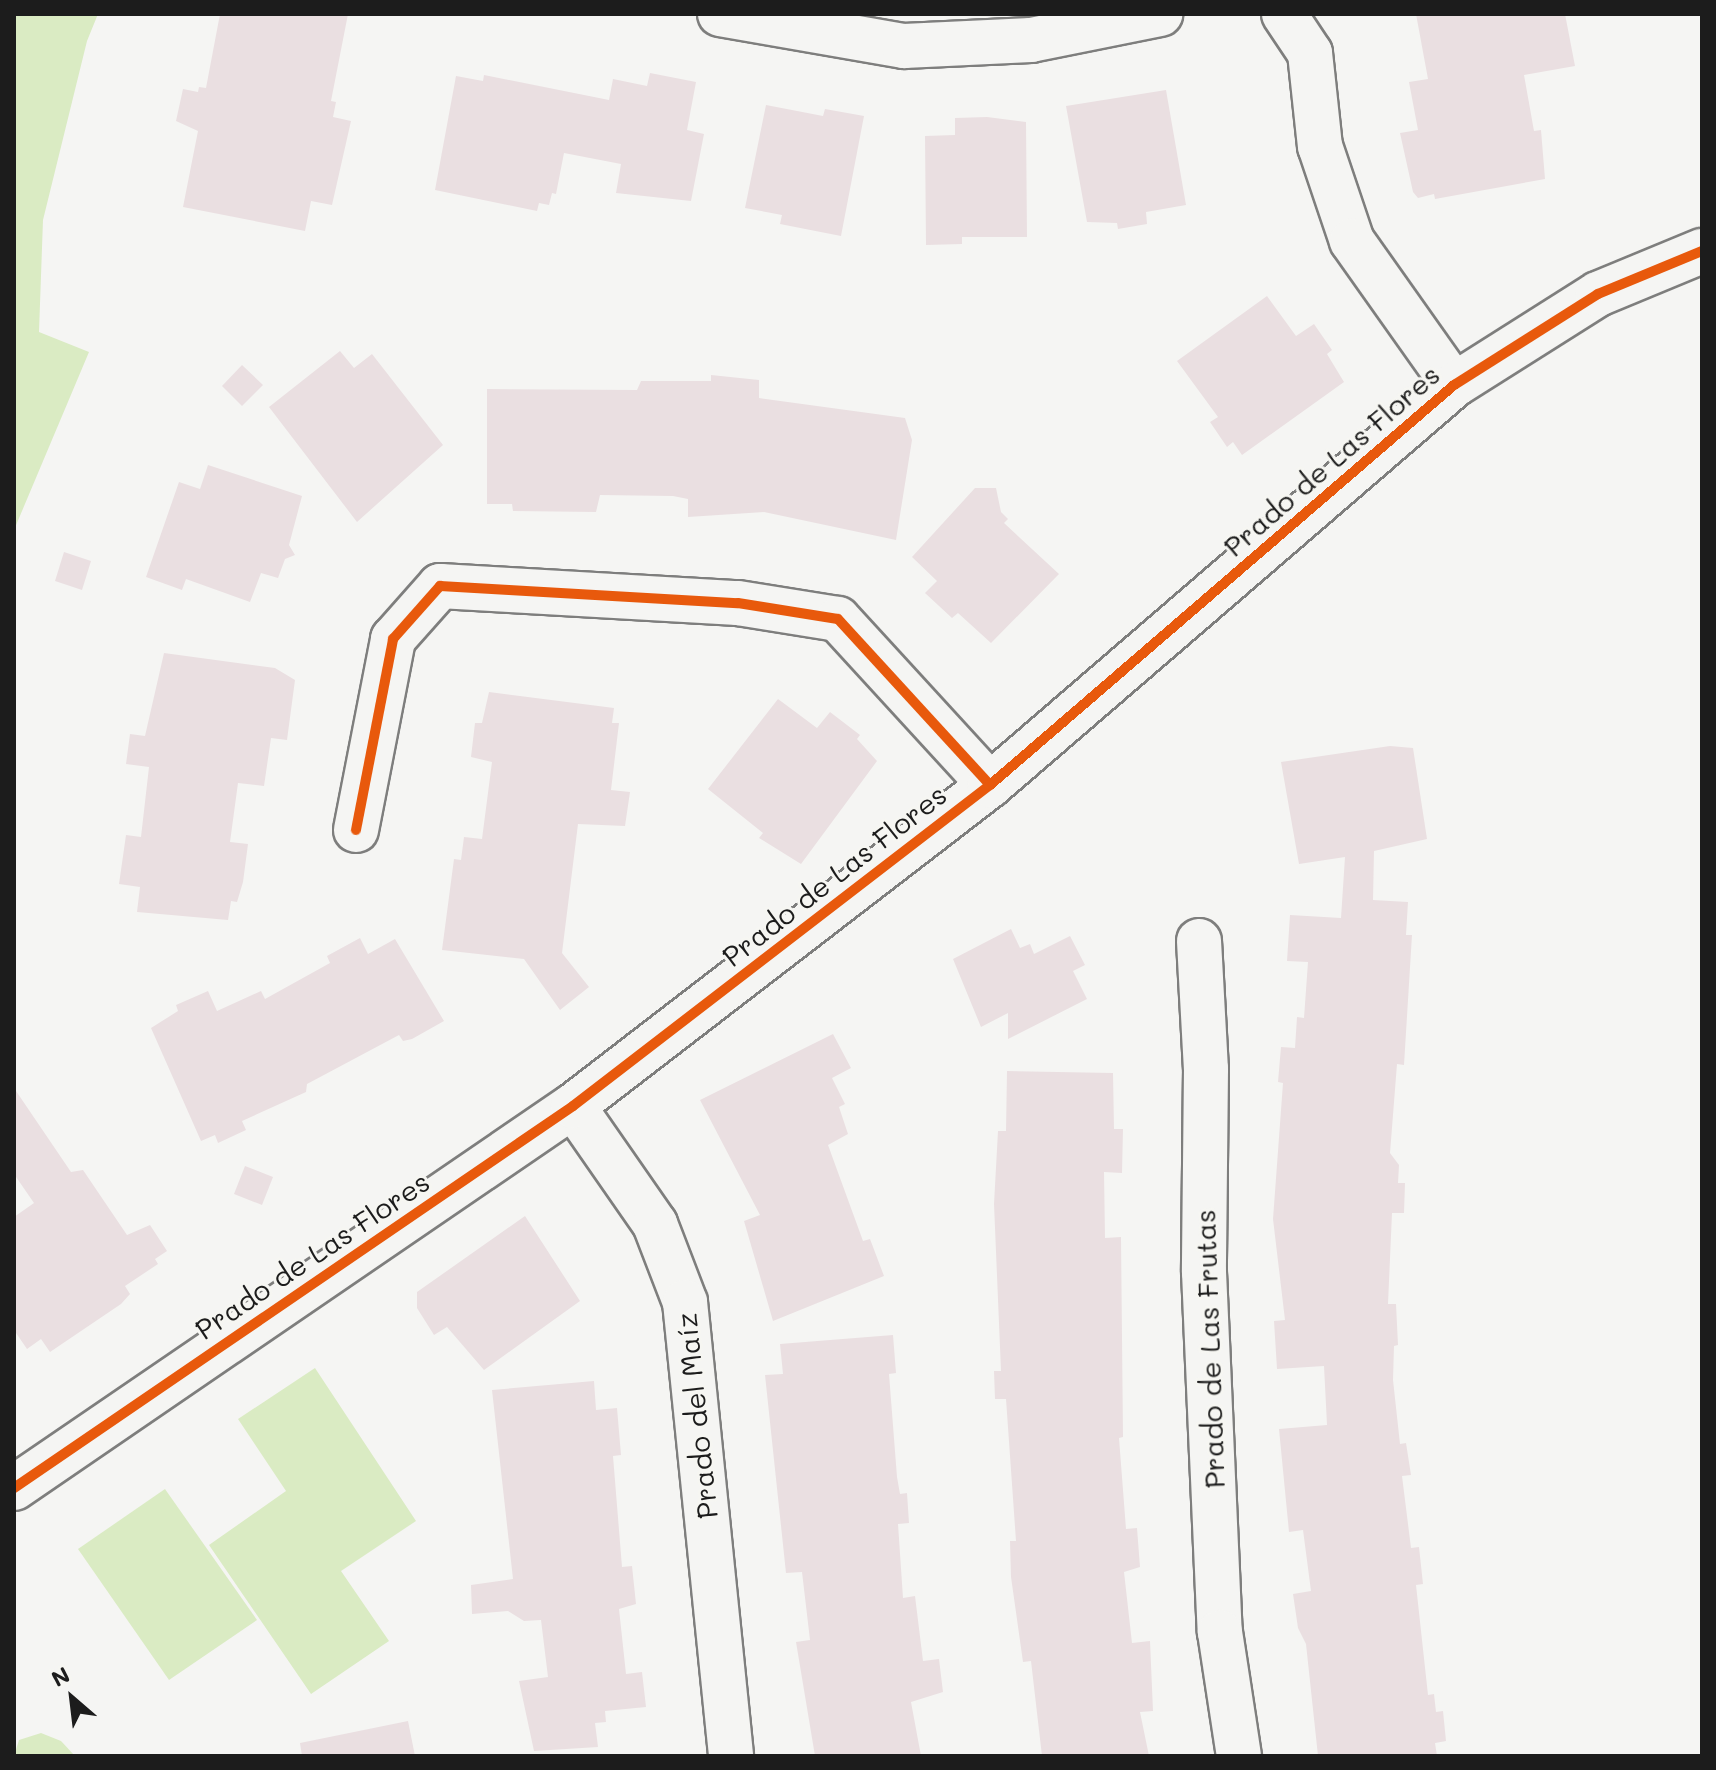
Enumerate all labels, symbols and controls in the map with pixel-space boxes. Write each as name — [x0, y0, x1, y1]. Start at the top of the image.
street label: Prado de Las Flores — [1216, 357, 1446, 563]
street label: Prado de Las Flores — [715, 777, 953, 973]
street label: Prado de Las Flores — [189, 1164, 435, 1346]
street label: Prado de Las Frutas — [1187, 1209, 1231, 1489]
street label: Prado del Maíz — [668, 1311, 724, 1521]
north arrow — [32, 1658, 112, 1738]
text: N — [46, 1660, 75, 1693]

